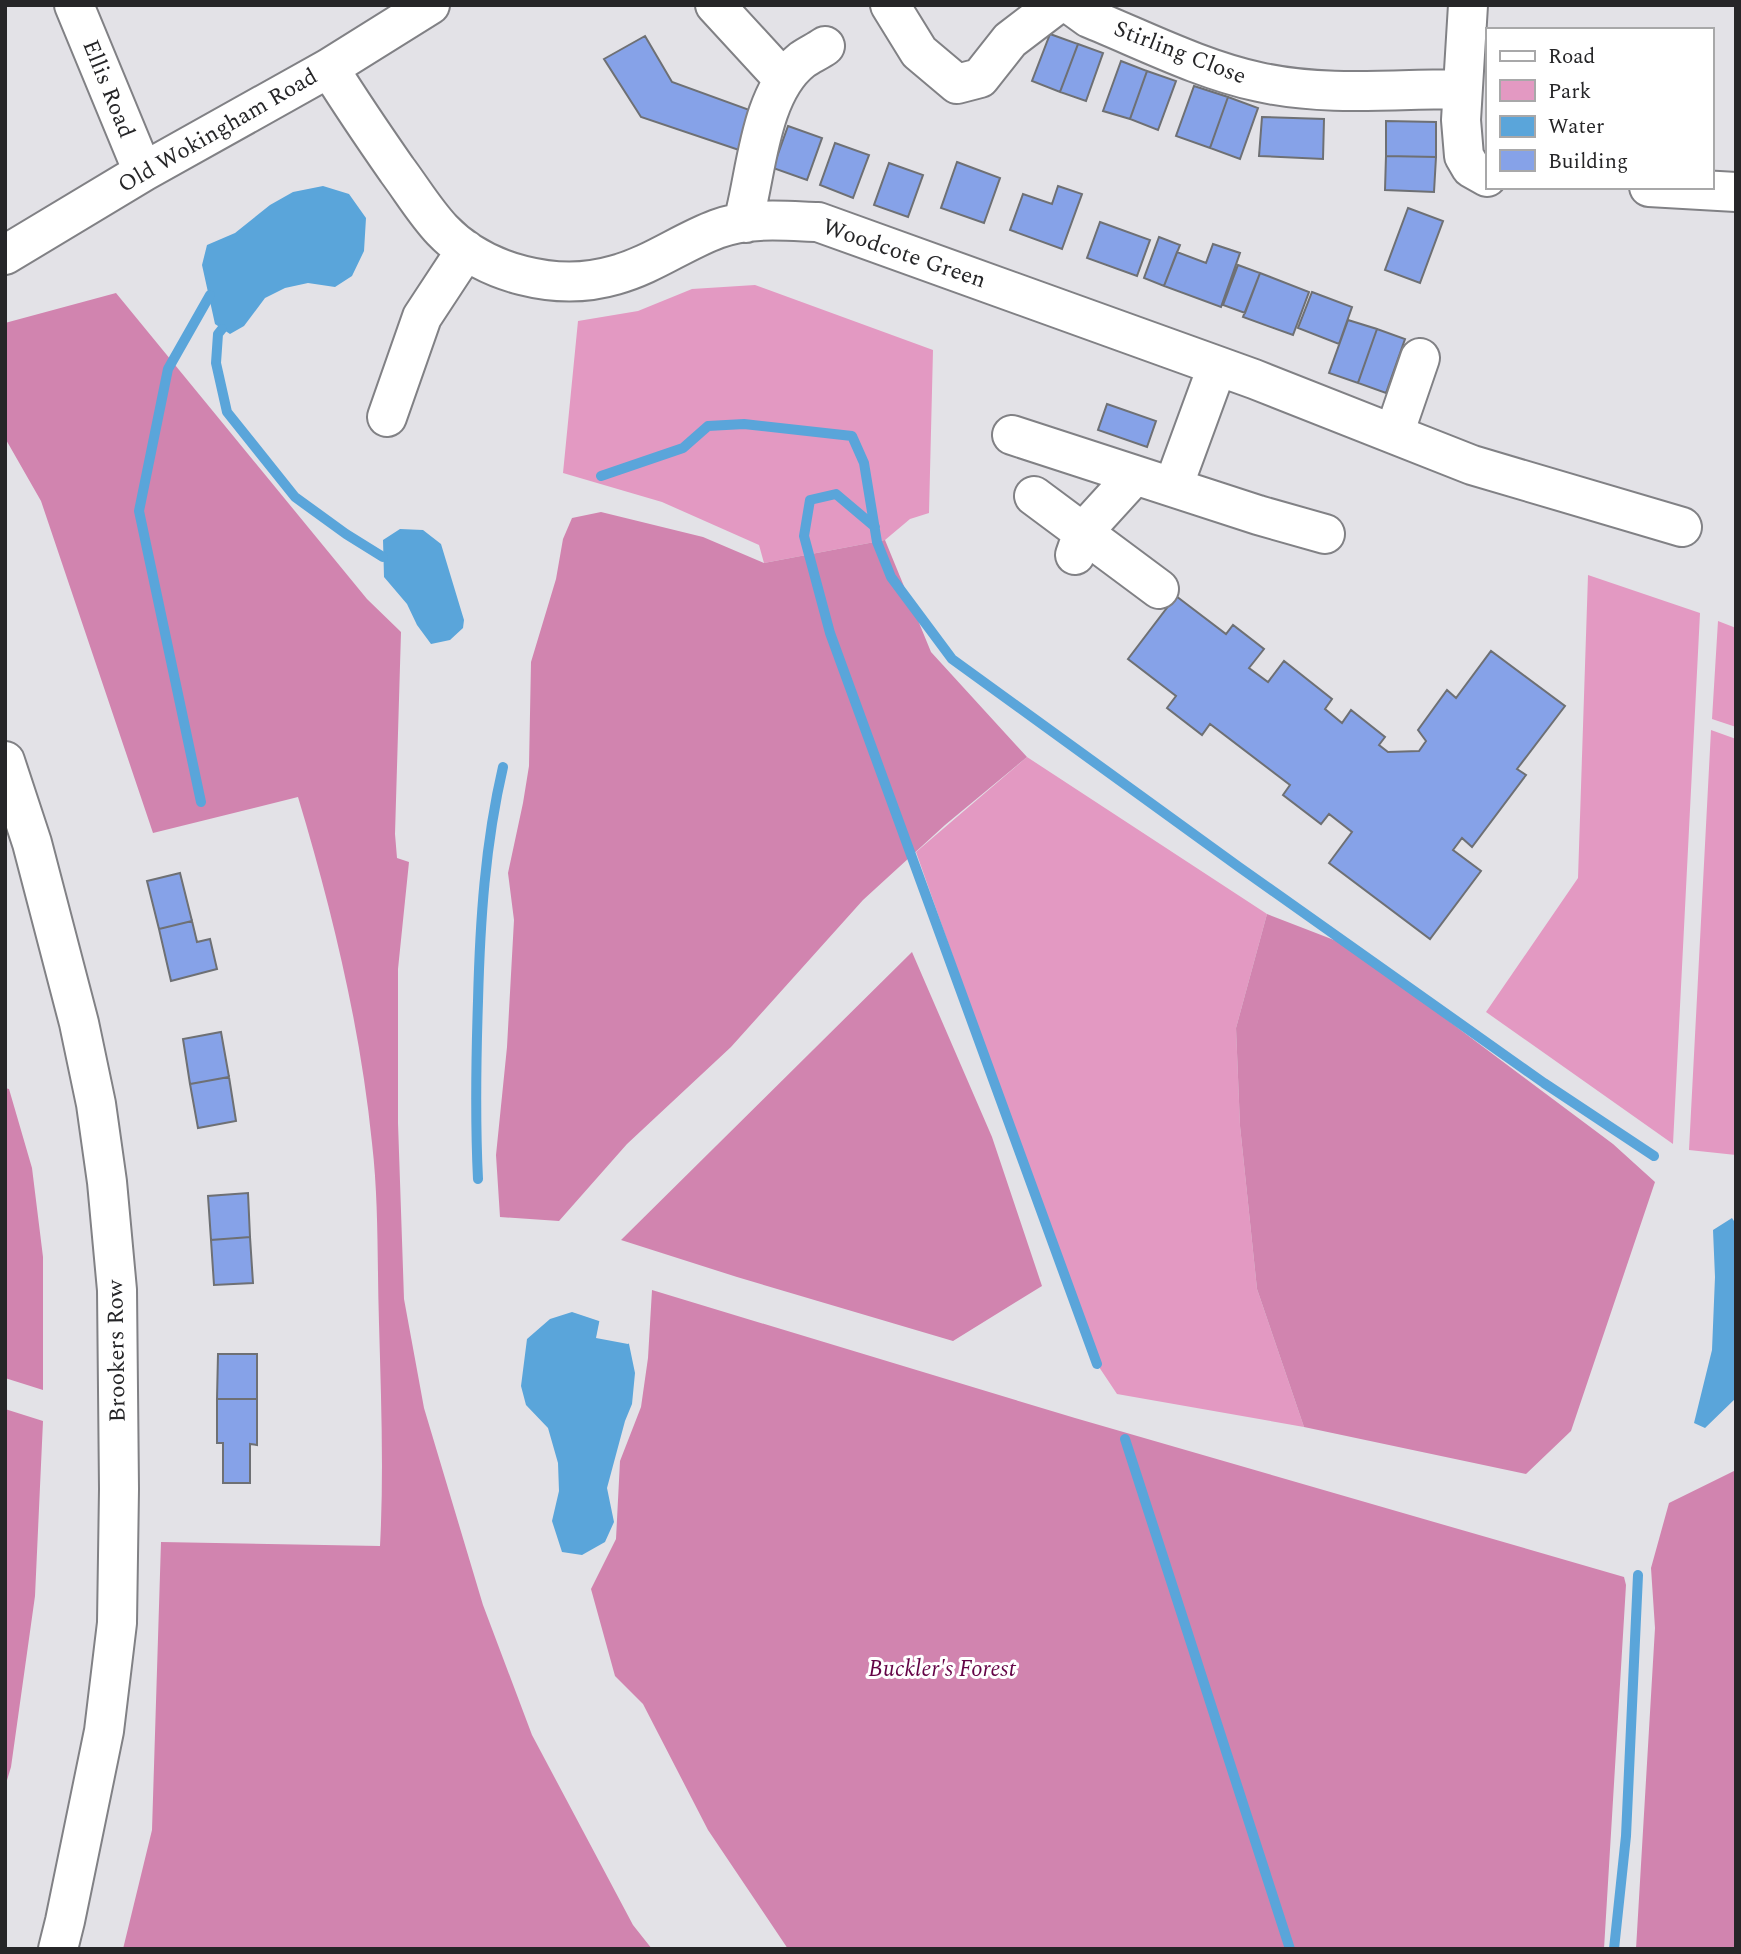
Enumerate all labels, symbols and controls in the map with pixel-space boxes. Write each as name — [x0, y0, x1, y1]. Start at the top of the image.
street label: Stirling Close — [1109, 12, 1251, 94]
legend — [1486, 28, 1713, 189]
street label: Ellis Road — [72, 35, 144, 144]
text: Road — [1548, 41, 1595, 73]
street label: Old Wokingham Road — [112, 59, 325, 203]
text: Park — [1548, 76, 1592, 108]
text: Water — [1548, 111, 1604, 143]
text: Building — [1548, 146, 1628, 178]
street label: Woodcote Green — [817, 210, 991, 298]
street label: Brookers Row — [98, 1279, 136, 1423]
park label: Buckler's Forest — [868, 1652, 1016, 1687]

